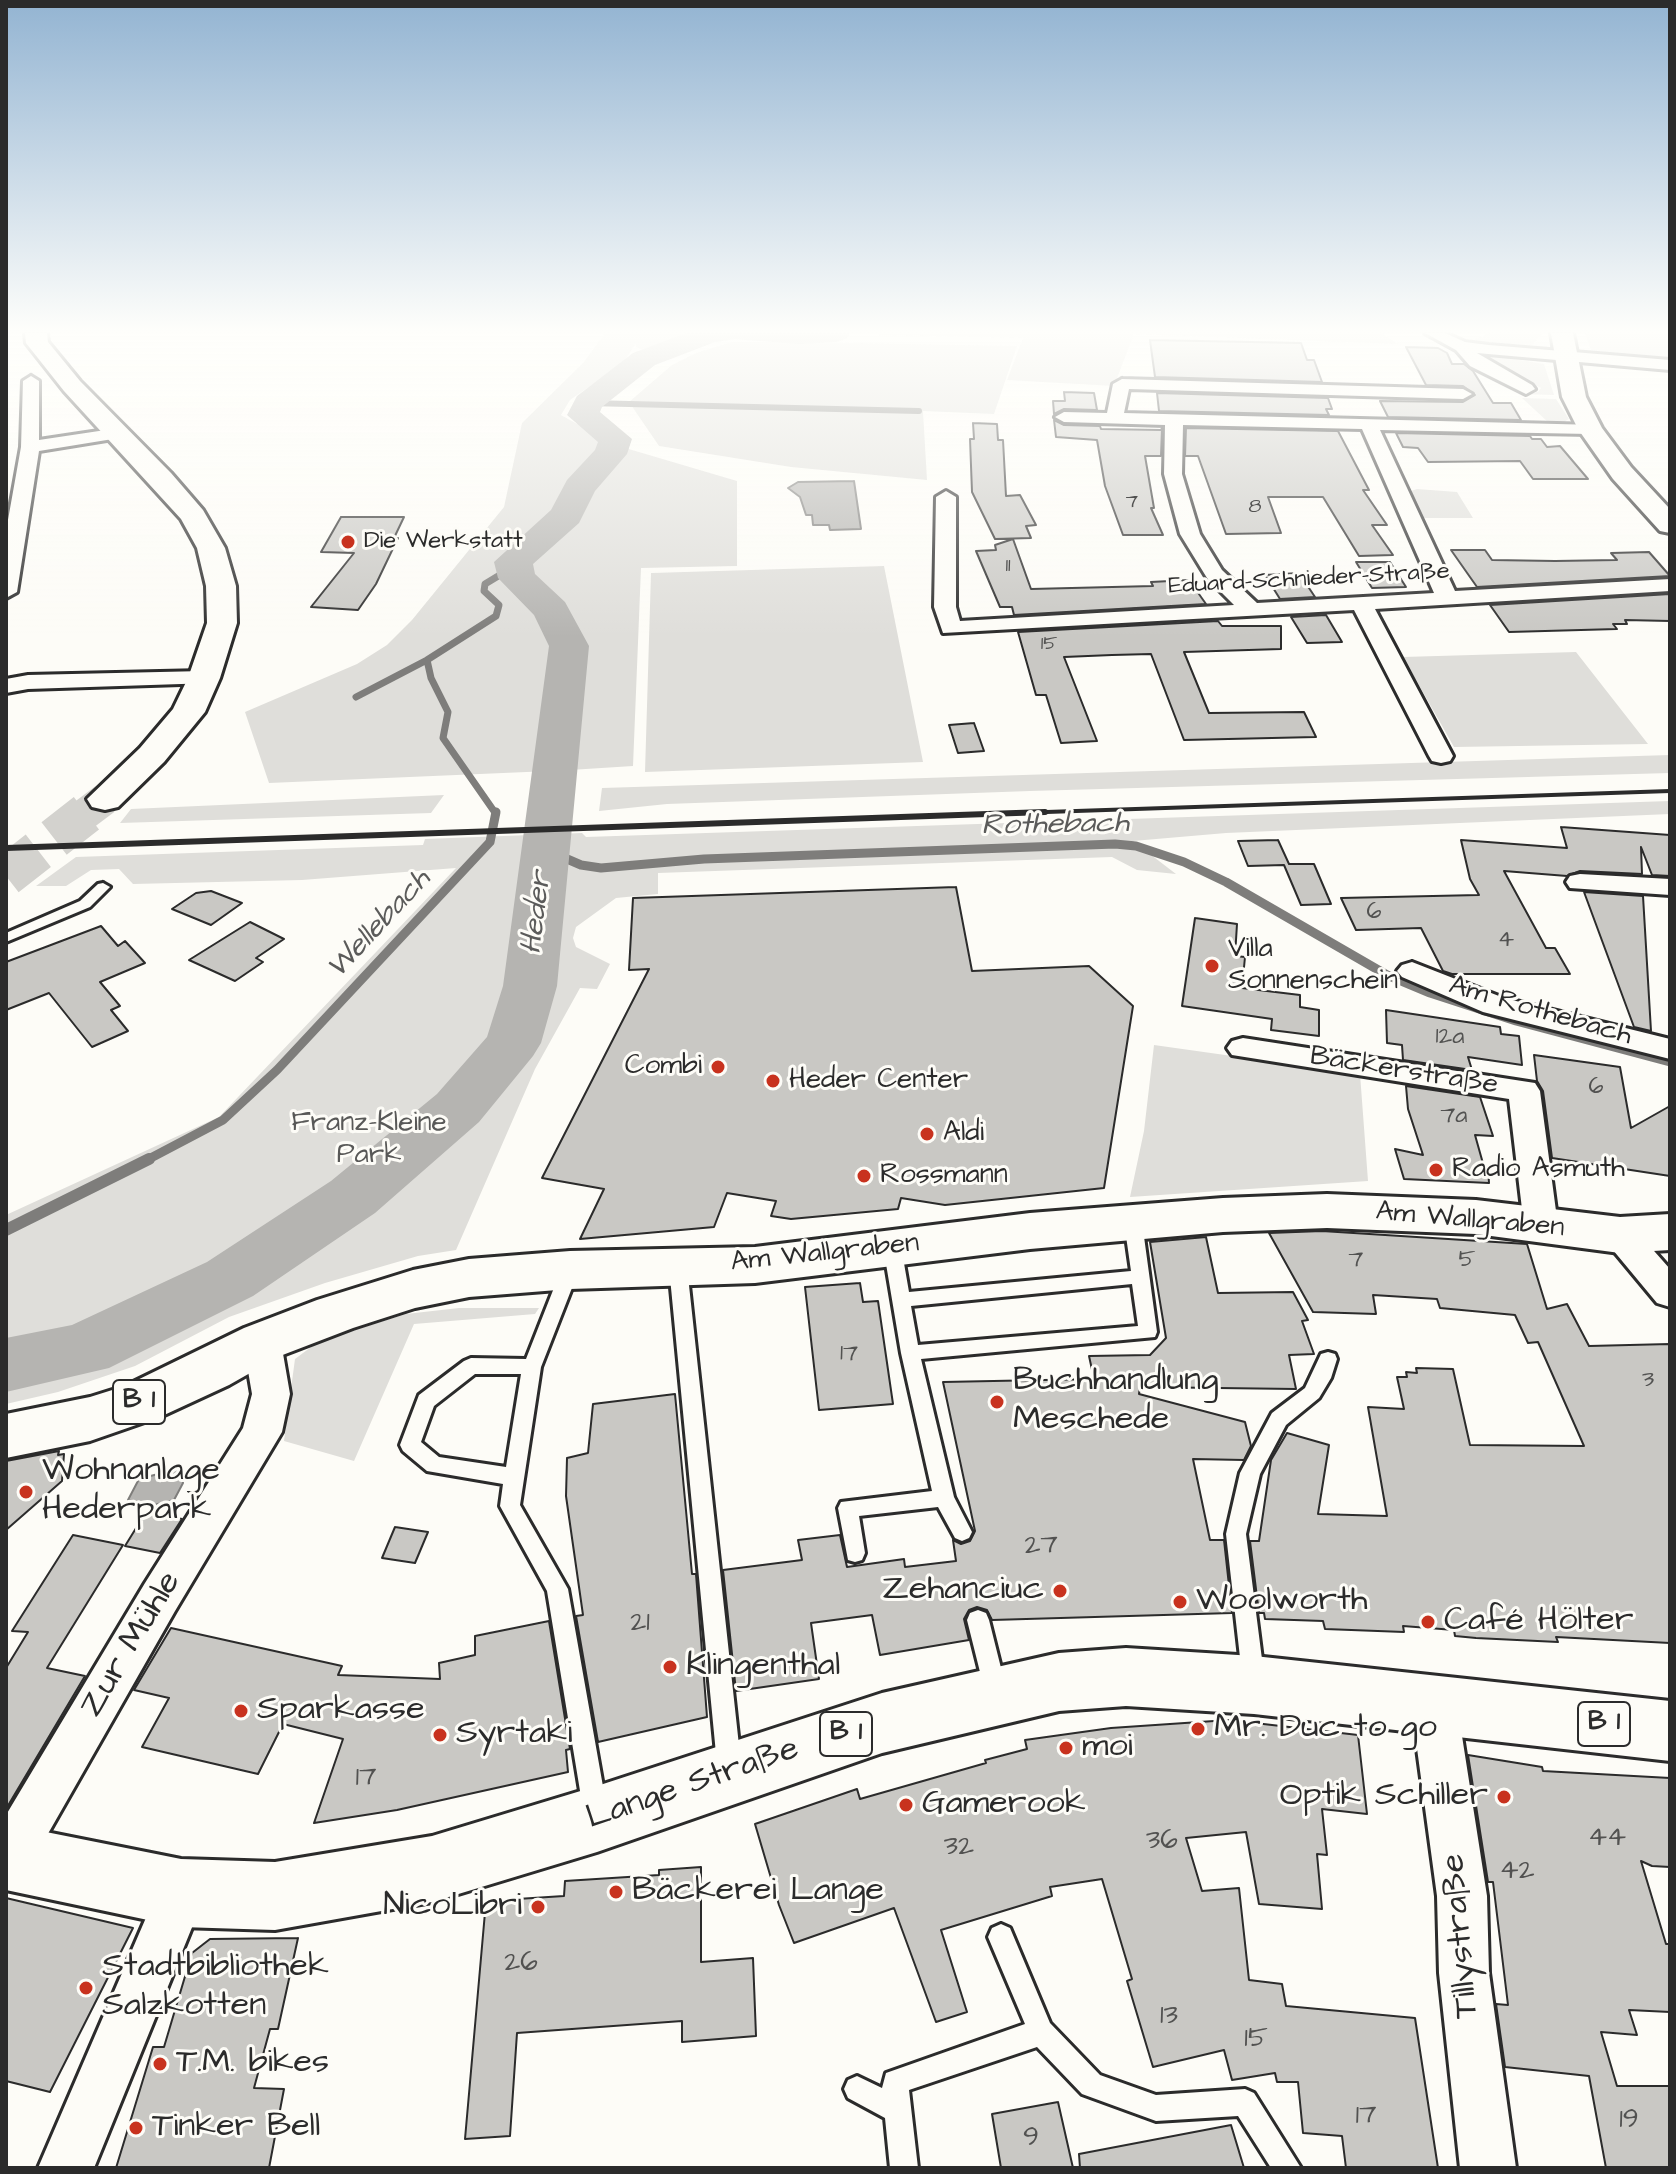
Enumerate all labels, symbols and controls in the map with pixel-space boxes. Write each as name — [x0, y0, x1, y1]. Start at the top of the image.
house number: 7 — [1126, 491, 1138, 515]
house number: 8 — [1249, 496, 1261, 520]
place label: Die Werkstatt — [364, 528, 523, 556]
marker: Die Werkstatt — [339, 533, 357, 551]
house number: 11 — [1005, 555, 1011, 579]
street label: Eduard-Schnieder-Straße — [1168, 558, 1450, 602]
house number: 15 — [1041, 633, 1057, 657]
water label: Rothebach — [981, 807, 1129, 845]
water label: Wellebach — [320, 863, 440, 987]
water label: Heder — [515, 870, 561, 956]
house number: 6 — [1366, 899, 1382, 927]
house number: 4 — [1498, 927, 1514, 955]
place label: Villa Sonnenschein — [1228, 933, 1398, 999]
marker: Villa Sonnenschein — [1203, 957, 1221, 975]
street label: Am Rothebach — [1445, 970, 1635, 1054]
house number: 12a — [1435, 1024, 1465, 1052]
street label: Bäckerstraße — [1308, 1041, 1500, 1103]
place label: Combi — [625, 1050, 702, 1084]
marker: Combi — [709, 1058, 727, 1076]
place label: Heder Center — [789, 1064, 968, 1098]
marker: Heder Center — [764, 1072, 782, 1090]
house number: 6 — [1588, 1074, 1604, 1102]
house number: 7a — [1441, 1103, 1467, 1131]
park label: Franz-Kleine Park — [291, 1107, 447, 1173]
place label: Aldi — [943, 1117, 984, 1151]
marker: Aldi — [918, 1125, 936, 1143]
place label: Radio Asmuth — [1452, 1153, 1625, 1187]
place label: Rossmann — [880, 1159, 1008, 1193]
marker: Radio Asmuth — [1427, 1161, 1445, 1179]
marker: Rossmann — [855, 1167, 873, 1185]
street label: Am Wallgraben — [1374, 1196, 1566, 1246]
street label: Am Wallgraben — [729, 1227, 921, 1281]
house number: 7 — [1349, 1247, 1363, 1275]
house number: 5 — [1459, 1247, 1475, 1275]
house number: 17 — [840, 1341, 858, 1369]
place label: Buchhandlung Meschede — [1013, 1362, 1218, 1442]
house number: 3 — [1642, 1367, 1654, 1395]
road number: B 1 — [113, 1380, 165, 1424]
marker: Buchhandlung Meschede — [988, 1393, 1006, 1411]
place label: Wohnanlage Hederpark — [42, 1452, 220, 1532]
marker: Wohnanlage Hederpark — [17, 1483, 35, 1501]
house number: 27 — [1024, 1530, 1058, 1564]
street label: Zur Mühle — [73, 1565, 191, 1725]
place label: Zehanciuc — [882, 1571, 1044, 1611]
marker: Zehanciuc — [1051, 1582, 1069, 1600]
place label: Woolworth — [1196, 1582, 1368, 1622]
marker: Woolworth — [1171, 1593, 1189, 1611]
place label: Café Hölter — [1444, 1602, 1634, 1642]
house number: 21 — [630, 1607, 650, 1641]
marker: Café Hölter — [1419, 1613, 1437, 1631]
place label: Klingenthal — [686, 1647, 840, 1687]
marker: Klingenthal — [661, 1658, 679, 1676]
place label: Sparkasse — [257, 1691, 425, 1731]
marker: Sparkasse — [232, 1702, 250, 1720]
road number: B 1 — [1578, 1702, 1630, 1746]
place label: Mr. Duc to go — [1214, 1709, 1437, 1749]
road number: B 1 — [820, 1712, 872, 1756]
place label: Syrtaki — [456, 1715, 572, 1755]
marker: Mr. Duc to go — [1189, 1720, 1207, 1738]
marker: Syrtaki — [431, 1726, 449, 1744]
place label: moi — [1082, 1728, 1133, 1768]
street label: Lange Straße — [582, 1730, 804, 1840]
marker: moi — [1057, 1739, 1075, 1757]
house number: 17 — [356, 1762, 376, 1796]
place label: Optik Schiller — [1280, 1777, 1488, 1817]
place label: Gamerook — [922, 1785, 1086, 1825]
marker: Optik Schiller — [1495, 1788, 1513, 1806]
marker: Gamerook — [897, 1796, 915, 1814]
house number: 44 — [1588, 1822, 1626, 1856]
house number: 36 — [1146, 1825, 1178, 1859]
house number: 32 — [944, 1831, 974, 1865]
street label: Tillystraße — [1434, 1852, 1490, 2020]
house number: 42 — [1499, 1855, 1535, 1889]
place label: Bäckerei Lange — [632, 1872, 884, 1912]
marker: Bäckerei Lange — [607, 1883, 625, 1901]
place label: NicoLibri — [383, 1887, 522, 1927]
marker: NicoLibri — [529, 1898, 547, 1916]
house number: 26 — [504, 1947, 538, 1981]
place label: Stadtbibliothek Salzkotten — [102, 1948, 329, 2028]
marker: Stadtbibliothek Salzkotten — [77, 1979, 95, 1997]
house number: 13 — [1160, 2000, 1178, 2034]
house number: 15 — [1244, 2023, 1268, 2057]
place label: T.M. bikes — [176, 2044, 329, 2084]
marker: T.M. bikes — [151, 2055, 169, 2073]
house number: 17 — [1356, 2100, 1376, 2134]
house number: 19 — [1619, 2104, 1639, 2138]
place label: Tinker Bell — [152, 2108, 320, 2148]
marker: Tinker Bell — [127, 2119, 145, 2137]
house number: 9 — [1023, 2122, 1039, 2156]

